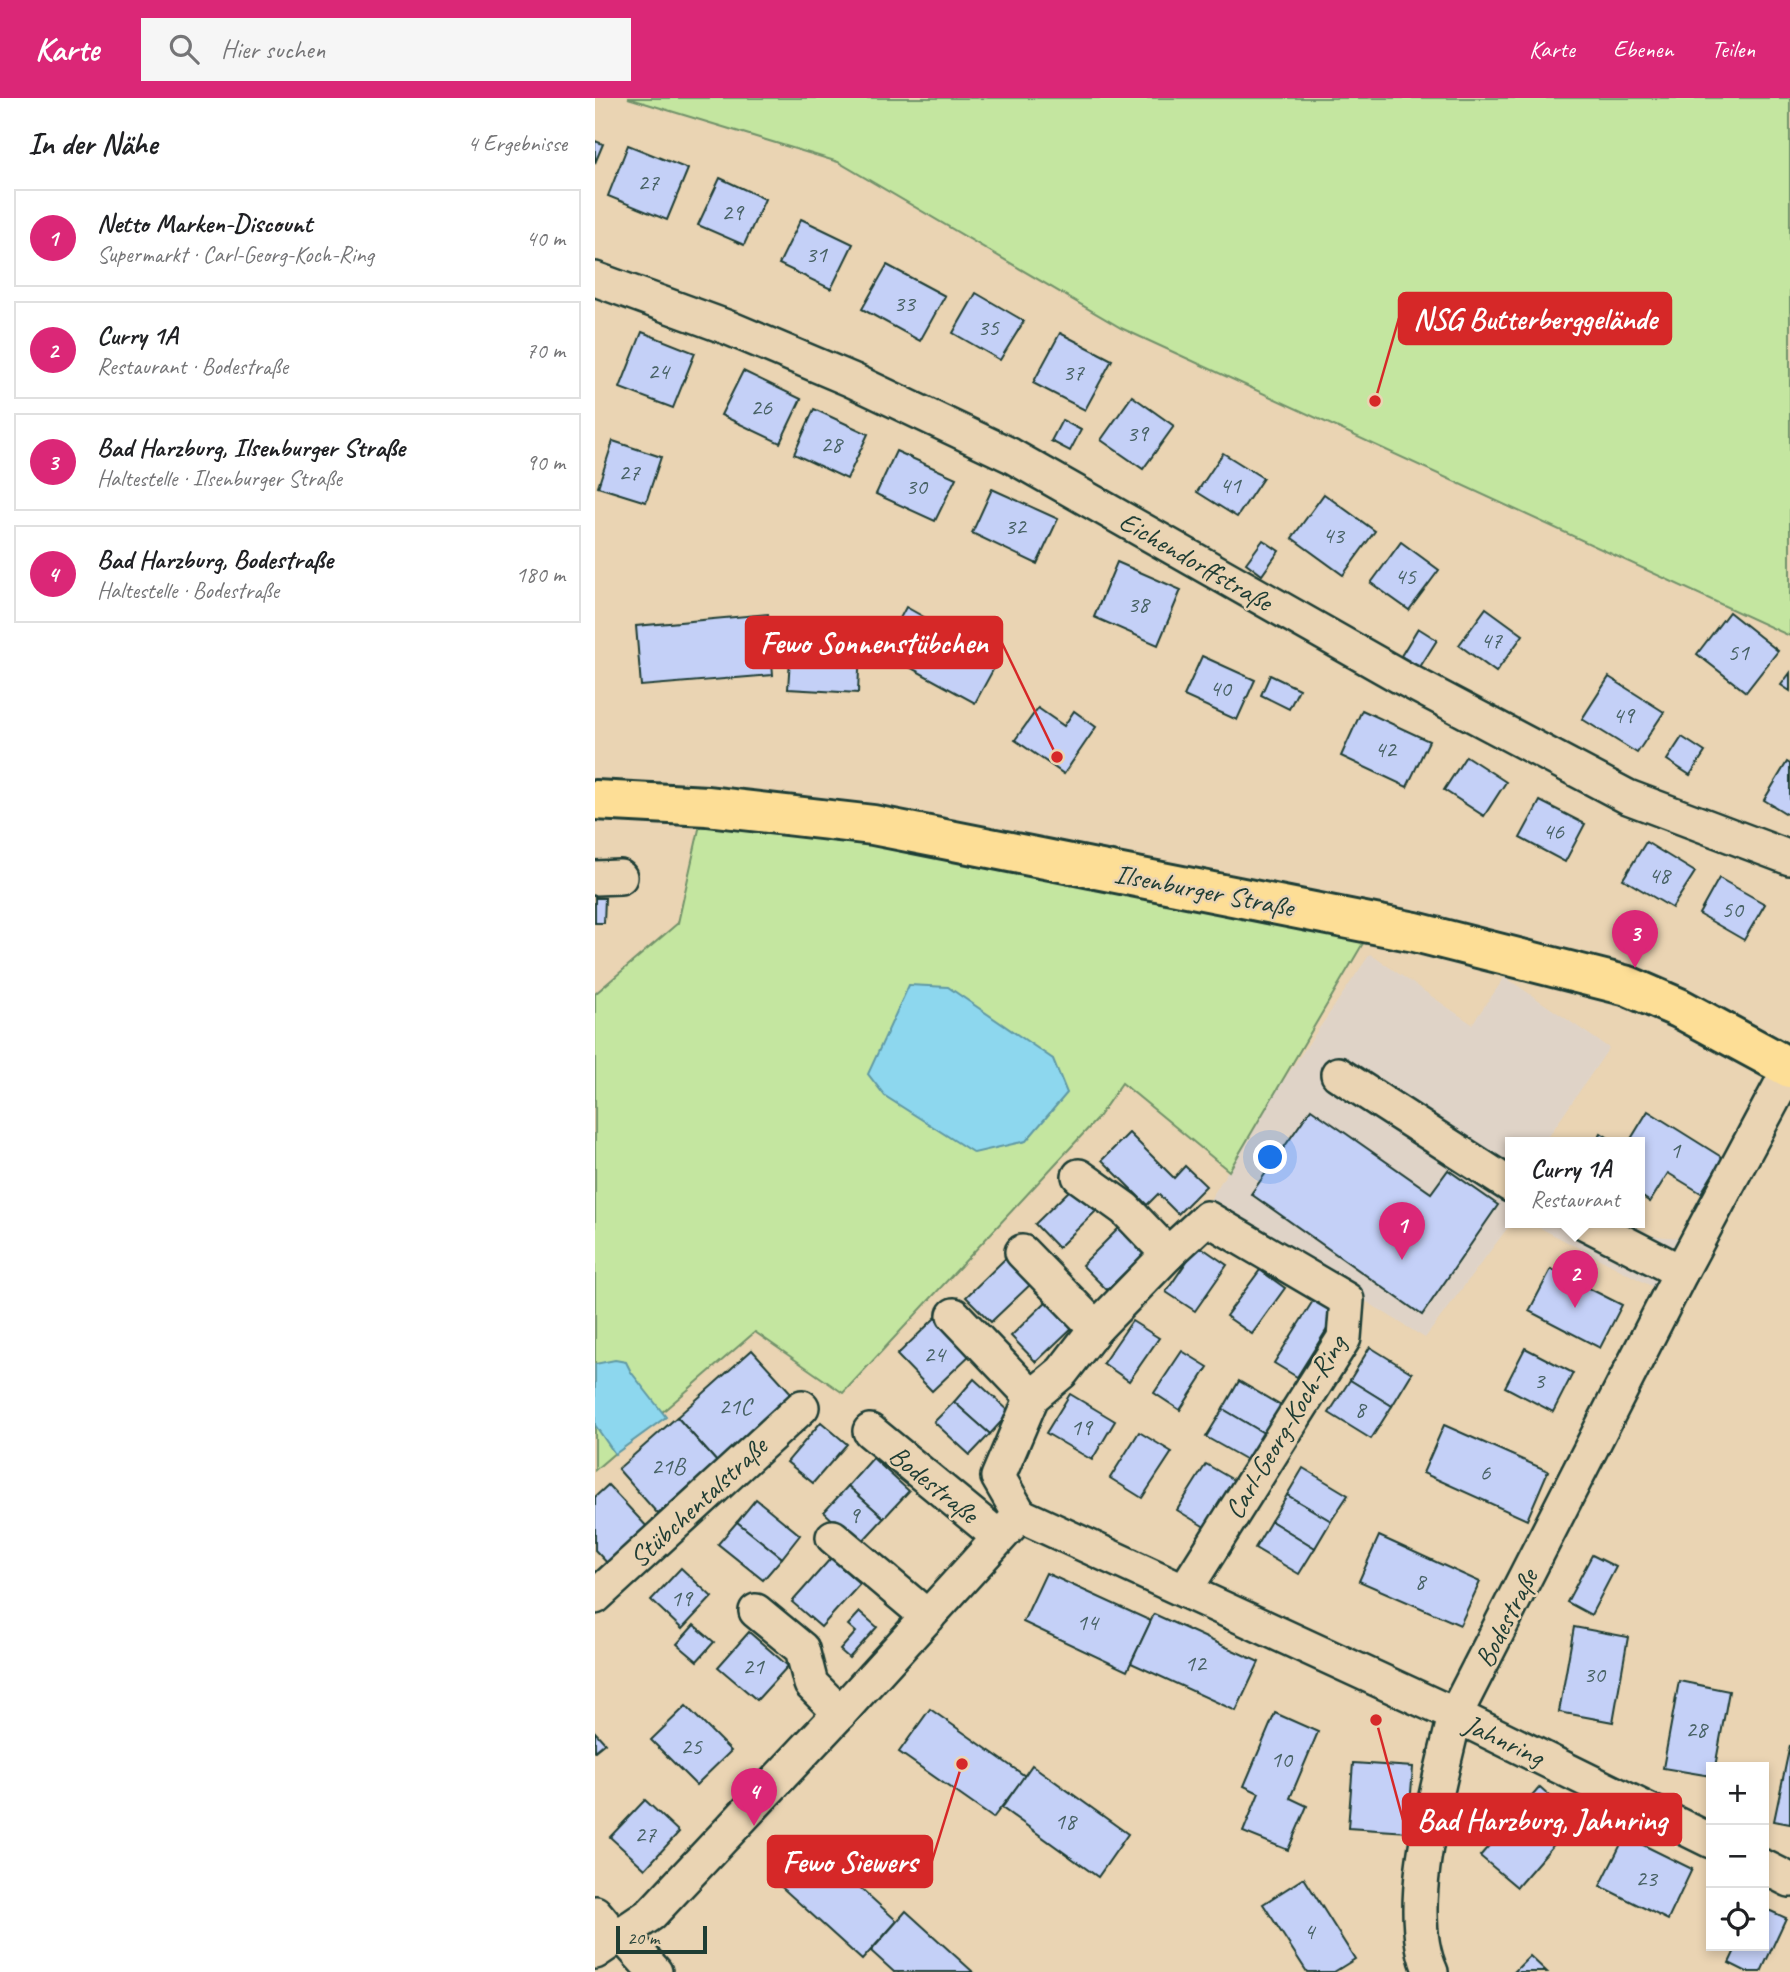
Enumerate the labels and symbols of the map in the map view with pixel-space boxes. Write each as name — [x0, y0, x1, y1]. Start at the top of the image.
house number: 27 — [637, 167, 660, 197]
house number: 29 — [721, 197, 745, 227]
house number: 31 — [805, 239, 828, 269]
house number: 33 — [893, 288, 917, 318]
callout: NSG Butterberggelände — [1399, 293, 1671, 344]
text: NSG Butterberggelände — [1413, 300, 1660, 338]
house number: 35 — [977, 312, 1000, 342]
house number: 24 — [647, 356, 671, 386]
house number: 37 — [1062, 357, 1085, 387]
house number: 26 — [750, 392, 773, 422]
house number: 39 — [1126, 418, 1150, 448]
house number: 28 — [820, 429, 844, 459]
house number: 27 — [618, 457, 641, 487]
house number: 41 — [1219, 470, 1242, 500]
house number: 30 — [905, 471, 929, 501]
street label: Eichendorffstraße — [1113, 503, 1280, 620]
house number: 32 — [1004, 511, 1028, 541]
house number: 43 — [1322, 520, 1346, 550]
house number: 45 — [1394, 561, 1417, 591]
house number: 38 — [1127, 589, 1151, 619]
callout: Fewo Sonnenstübchen — [746, 617, 1002, 668]
text: Fewo Sonnenstübchen — [760, 624, 989, 662]
house number: 47 — [1480, 625, 1503, 655]
house number: 51 — [1727, 637, 1750, 667]
house number: 40 — [1209, 673, 1233, 703]
house number: 49 — [1612, 700, 1636, 730]
house number: 42 — [1374, 734, 1398, 764]
house number: 46 — [1542, 816, 1565, 846]
street label: Ilsenburger Straße — [1111, 855, 1298, 925]
house number: 48 — [1648, 860, 1672, 890]
house number: 50 — [1721, 894, 1745, 924]
pin: 3 — [1612, 910, 1658, 968]
house number: 1 — [1670, 1135, 1682, 1165]
your location — [1253, 1140, 1287, 1174]
pin: 1 — [1379, 1202, 1425, 1260]
pin: 2 — [1552, 1250, 1598, 1308]
street label: Carl-Georg-Koch-Ring — [1216, 1327, 1355, 1525]
house number: 24 — [923, 1339, 947, 1369]
house number: 3 — [1534, 1365, 1547, 1395]
house number: 21C — [719, 1391, 754, 1421]
house number: 8 — [1355, 1394, 1368, 1424]
house number: 19 — [1070, 1412, 1094, 1442]
street label: Stübchentalstraße — [622, 1428, 776, 1575]
street label: Bodestraße — [882, 1437, 987, 1532]
house number: 21B — [651, 1451, 687, 1481]
house number: 6 — [1480, 1457, 1492, 1487]
house number: 9 — [849, 1500, 862, 1530]
street label: Bodestraße — [1467, 1562, 1546, 1673]
house number: 8 — [1415, 1566, 1428, 1596]
house number: 19 — [670, 1583, 694, 1613]
house number: 14 — [1076, 1607, 1100, 1637]
house number: 12 — [1184, 1648, 1208, 1678]
house number: 21 — [742, 1651, 765, 1681]
house number: 30 — [1583, 1659, 1607, 1689]
street label: Jahnring — [1457, 1706, 1551, 1774]
house number: 28 — [1685, 1714, 1709, 1744]
house number: 25 — [680, 1731, 703, 1761]
house number: 10 — [1270, 1744, 1294, 1774]
pin: 4 — [731, 1768, 777, 1826]
callout: Bad Harzburg, Jahnring — [1403, 1794, 1681, 1845]
text: Bad Harzburg, Jahnring — [1417, 1801, 1670, 1839]
house number: 18 — [1054, 1806, 1078, 1836]
house number: 27 — [634, 1819, 657, 1849]
callout: Fewo Siewers — [768, 1836, 932, 1887]
text: Fewo Siewers — [783, 1843, 921, 1881]
house number: 23 — [1635, 1863, 1659, 1893]
house number: 4 — [1304, 1916, 1317, 1946]
scale bar — [616, 1923, 707, 1955]

